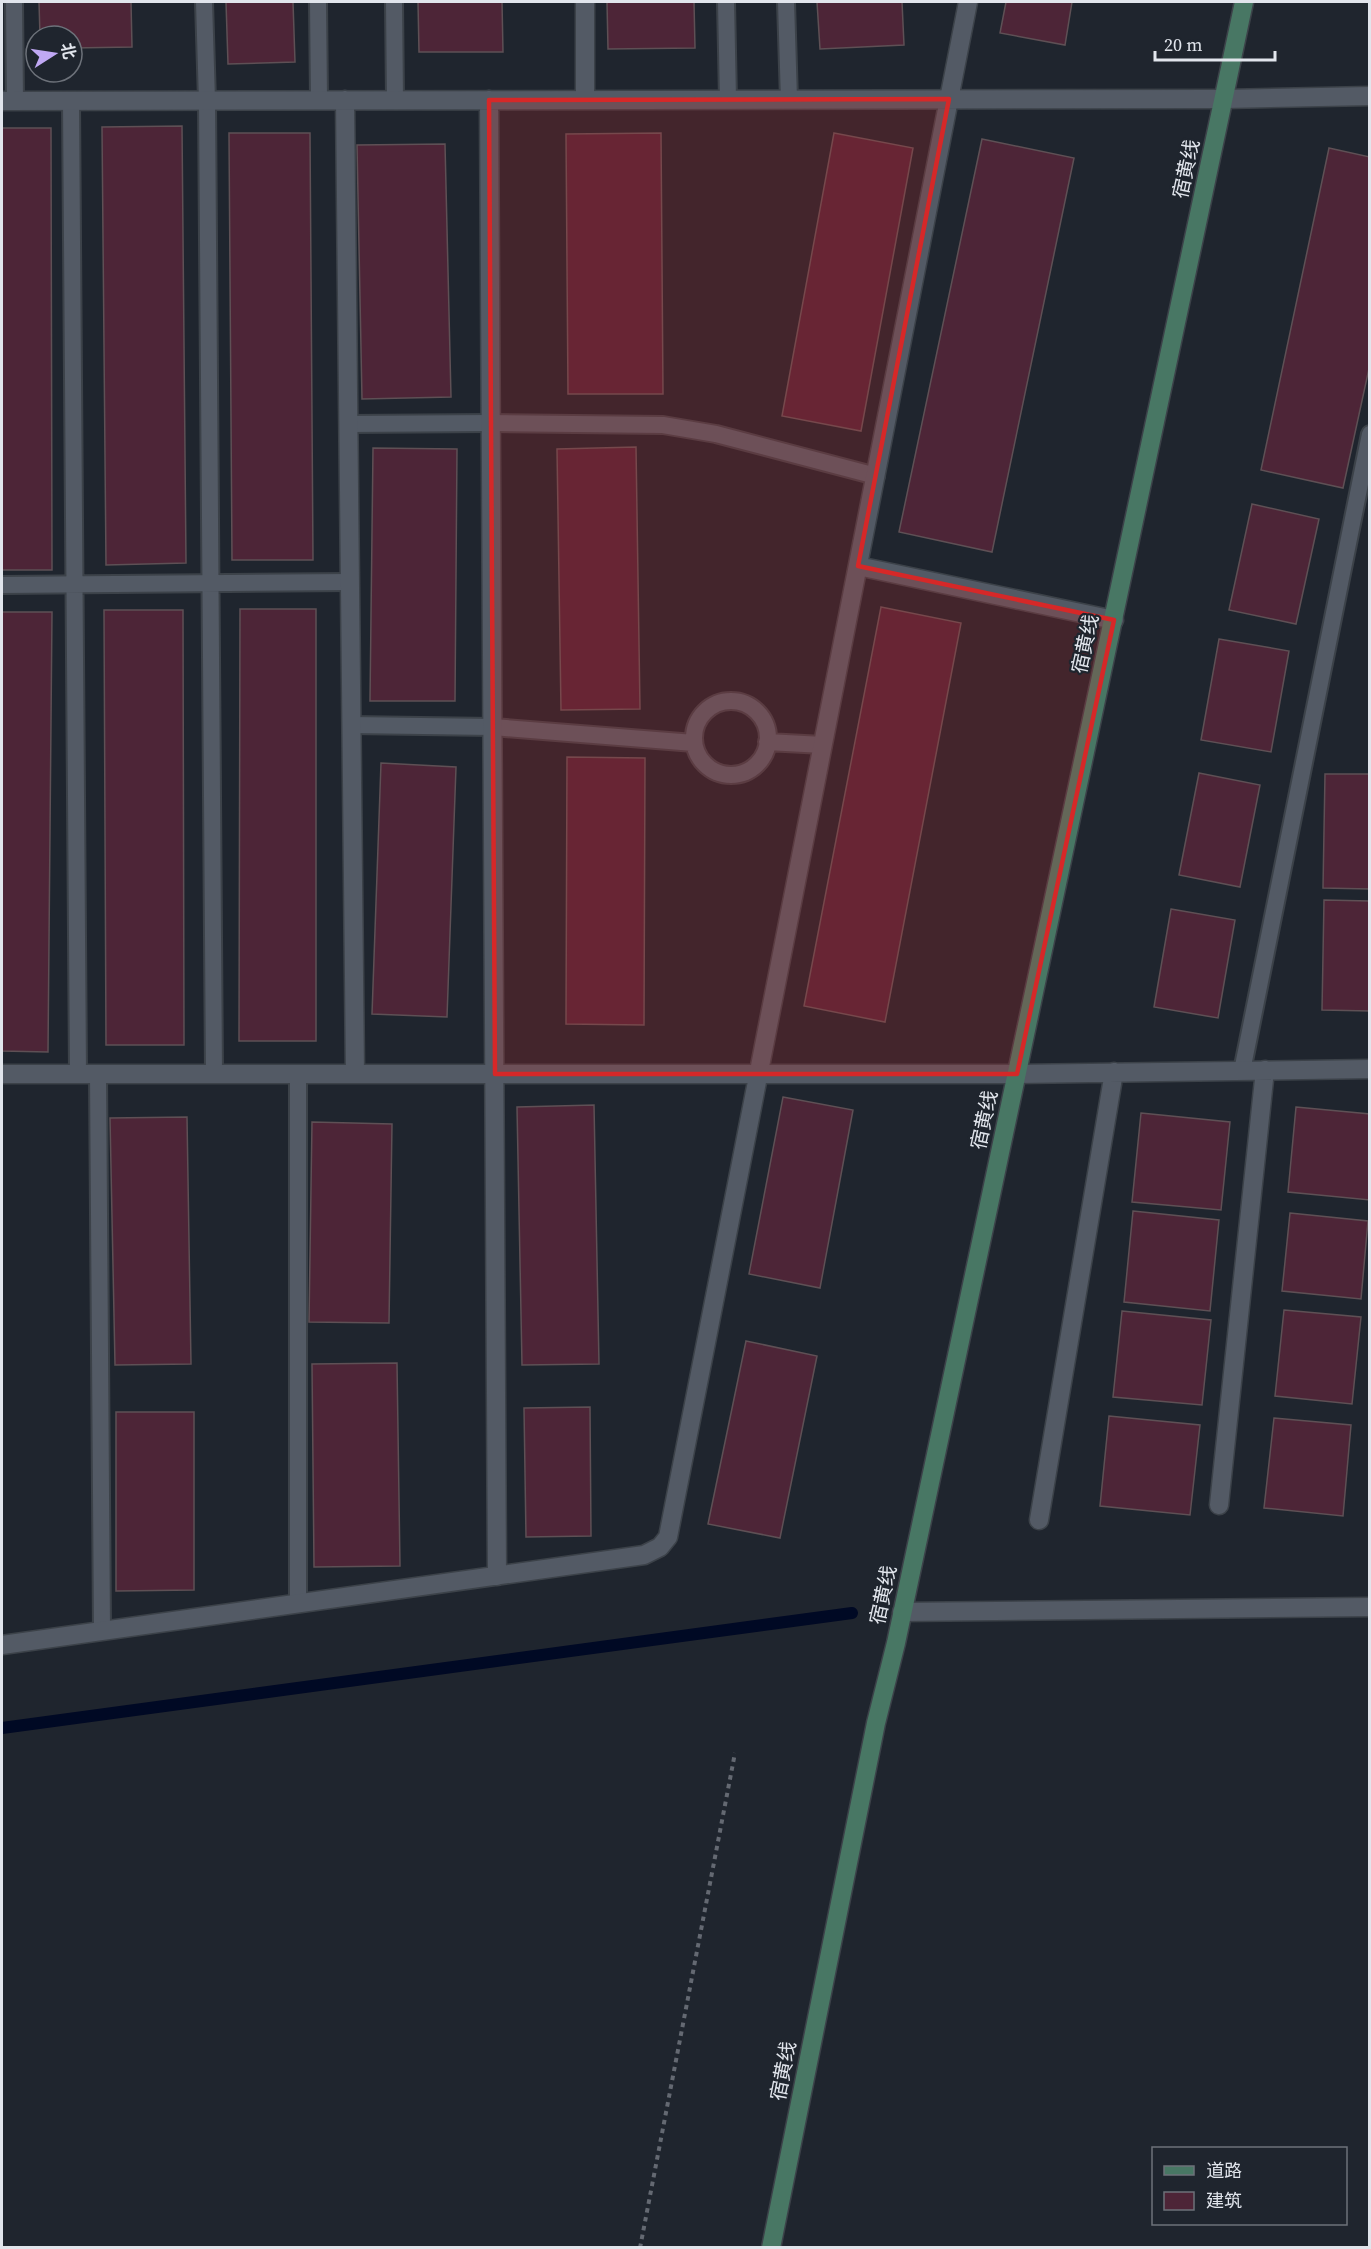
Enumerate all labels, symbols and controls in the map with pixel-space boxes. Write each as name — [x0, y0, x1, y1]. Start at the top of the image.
north arrow — [24, 24, 84, 84]
scale bar — [1155, 24, 1275, 62]
text: 20 m — [1164, 32, 1202, 57]
text: 北 — [56, 41, 81, 61]
street label: 宿黄线 — [1166, 137, 1206, 201]
street label: 宿黄线 — [1065, 612, 1105, 676]
street label: 宿黄线 — [964, 1088, 1004, 1152]
street label: 宿黄线 — [863, 1563, 903, 1627]
street label: 宿黄线 — [764, 2039, 802, 2103]
legend — [1152, 2147, 1347, 2225]
text: 道路 — [1206, 2158, 1242, 2183]
text: 建筑 — [1206, 2188, 1242, 2213]

